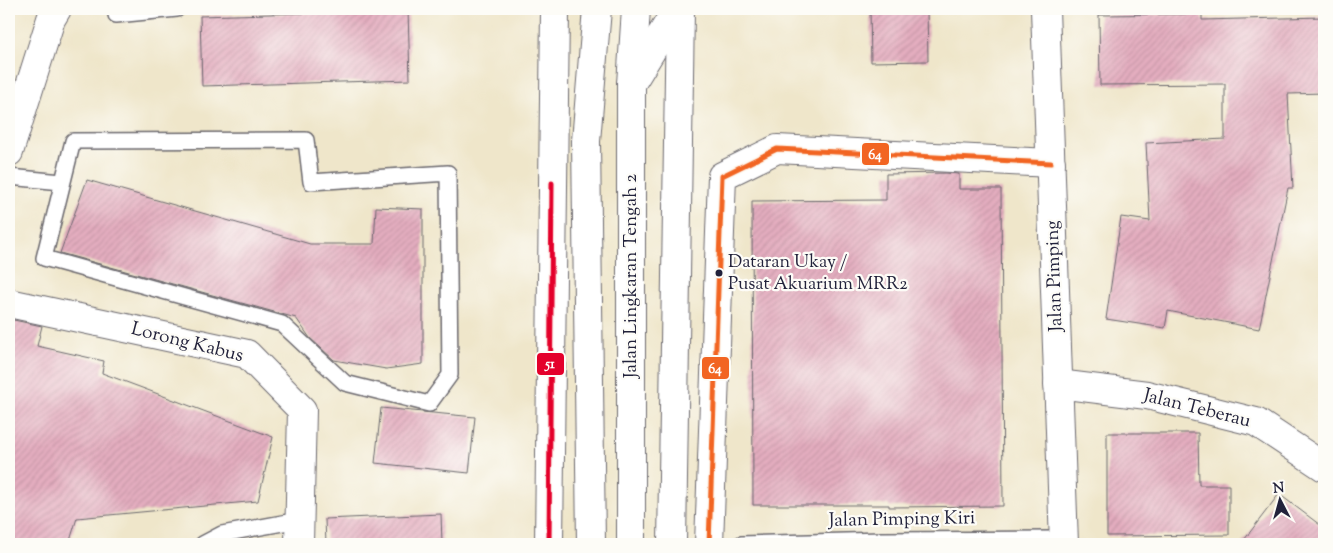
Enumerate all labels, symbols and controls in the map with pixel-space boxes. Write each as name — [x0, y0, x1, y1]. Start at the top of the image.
line badge: 64 — [861, 142, 890, 166]
text: 64 — [868, 146, 882, 166]
street label: Jalan Lingkaran Tengah 2 — [618, 174, 645, 379]
street label: Jalan Pimping — [1040, 220, 1070, 333]
place label: Dataran Ukay / Pusat Akuarium MRR2 — [728, 250, 908, 298]
marker: Dataran Ukay / Pusat Akuarium MRR2 — [714, 268, 724, 278]
street label: Lorong Kabus — [128, 316, 246, 370]
line badge: 51 — [536, 352, 565, 376]
text: 51 — [544, 355, 555, 375]
line badge: 64 — [701, 356, 730, 380]
text: 64 — [708, 360, 722, 380]
street label: Jalan Teberau — [1140, 382, 1254, 435]
north arrow — [1256, 476, 1306, 526]
text: N — [1272, 479, 1285, 500]
street label: Jalan Pimping Kiri — [827, 505, 976, 535]

